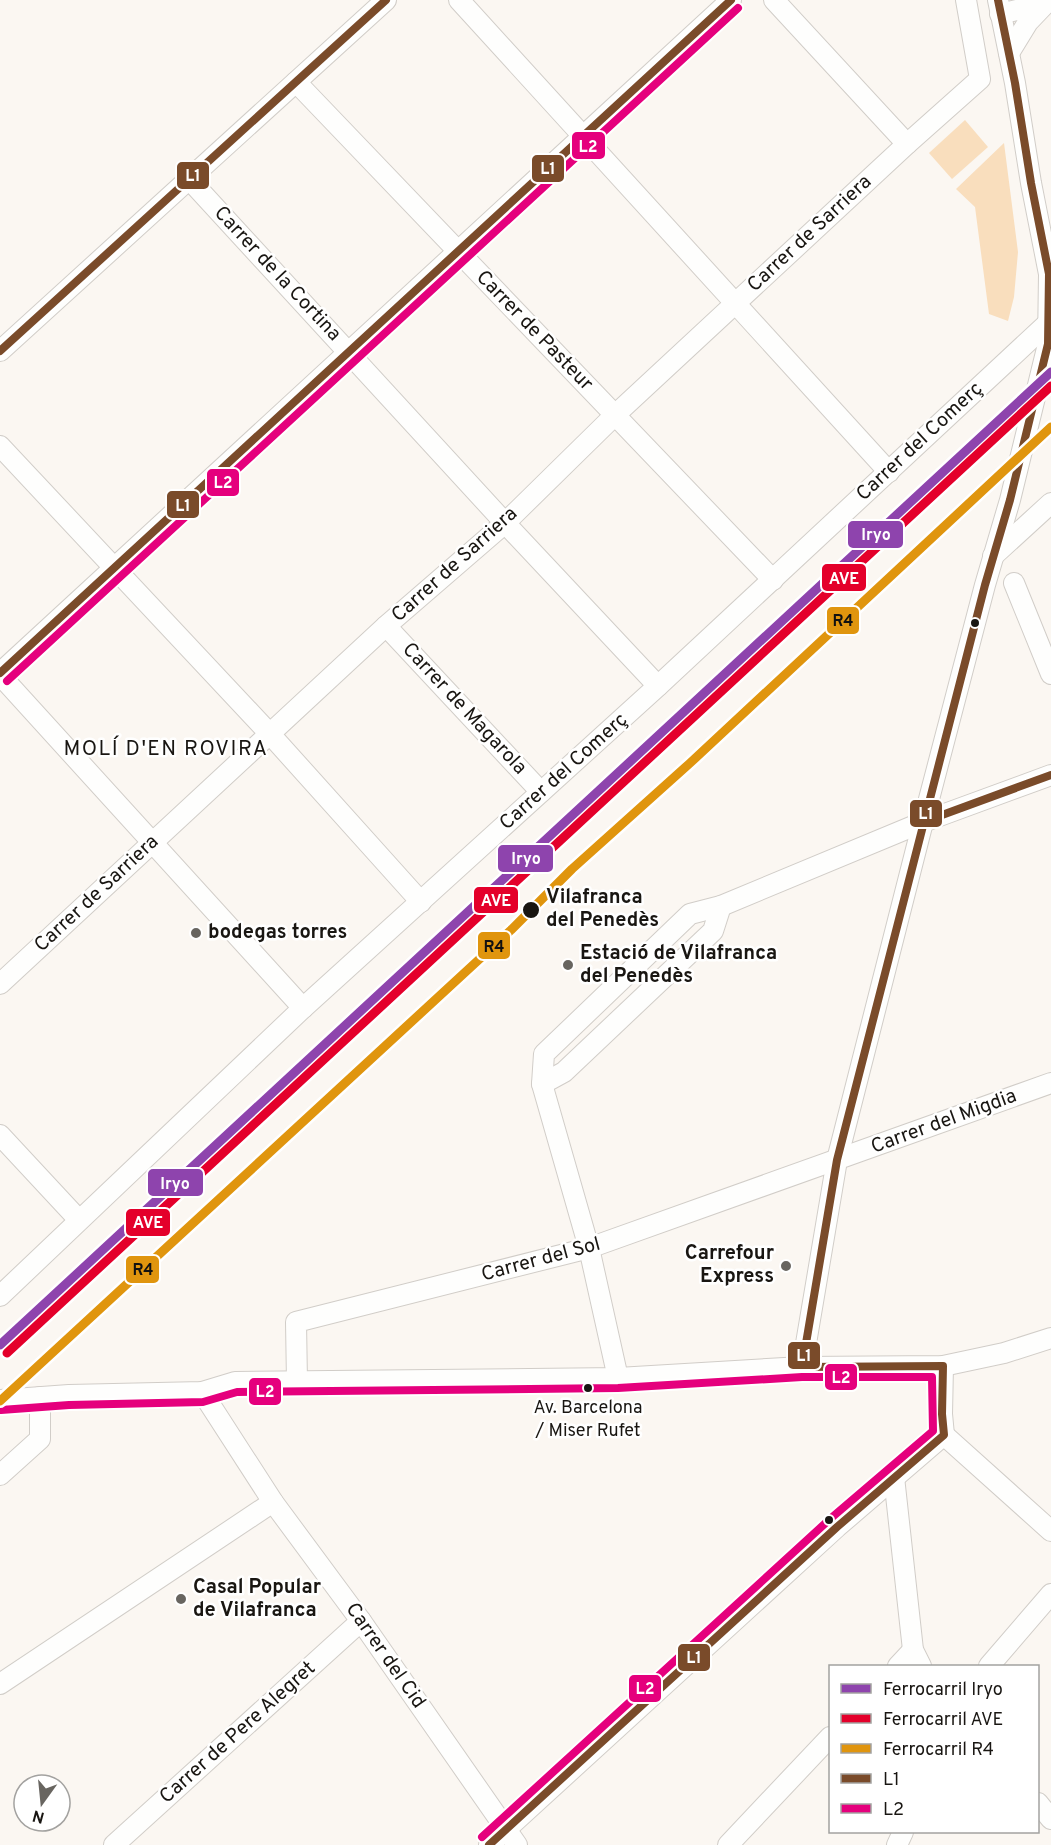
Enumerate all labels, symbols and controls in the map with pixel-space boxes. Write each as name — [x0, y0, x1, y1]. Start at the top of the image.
line badge: L2 — [571, 131, 606, 160]
text: L2 — [579, 138, 597, 158]
line badge: L1 — [531, 154, 565, 183]
text: L1 — [540, 160, 556, 180]
line badge: L1 — [176, 161, 210, 190]
text: L1 — [185, 167, 201, 187]
street label: Carrer de Sarriera — [742, 170, 878, 298]
street label: Carrer de la Cortina — [208, 201, 346, 347]
street label: Carrer de Pasteur — [470, 265, 598, 397]
street label: Carrer del Comerç — [851, 377, 989, 507]
line badge: L2 — [206, 468, 240, 497]
text: L2 — [214, 474, 232, 494]
line badge: L1 — [166, 490, 200, 519]
text: L1 — [175, 497, 191, 517]
street label: Carrer de Sarriera — [387, 502, 523, 628]
line badge: Iryo — [847, 520, 904, 549]
text: Iryo — [861, 526, 891, 546]
line badge: AVE — [821, 563, 867, 592]
text: AVE — [829, 570, 859, 590]
line badge: R4 — [826, 606, 860, 635]
text: R4 — [832, 612, 854, 632]
unlabelled marker — [969, 617, 981, 629]
street label: Carrer de Magarola — [396, 637, 532, 781]
street label: Carrer del Comerç — [494, 708, 634, 836]
district label: MOLÍ D'EN ROVIRA — [63, 735, 269, 763]
line badge: L1 — [909, 799, 943, 828]
text: L1 — [918, 805, 934, 825]
street label: Carrer de Sarriera — [29, 830, 165, 958]
line badge: Iryo — [497, 844, 554, 873]
text: Iryo — [511, 850, 541, 870]
place label: Vilafranca del Penedès — [546, 885, 659, 934]
line badge: AVE — [473, 886, 519, 914]
text: AVE — [481, 892, 511, 912]
marker: Vilafranca del Penedès — [521, 900, 541, 920]
place label: bodegas torres — [208, 920, 347, 946]
marker: bodegas torres — [189, 926, 203, 940]
line badge: R4 — [477, 931, 511, 960]
text: R4 — [483, 938, 505, 958]
place label: Estació de Vilafranca del Penedès — [580, 941, 777, 990]
marker: Estació de Vilafranca del Penedès — [561, 958, 575, 972]
street label: Carrer del Migdia — [868, 1084, 1020, 1160]
line badge: Iryo — [147, 1168, 204, 1197]
text: Iryo — [160, 1175, 190, 1195]
line badge: AVE — [125, 1208, 171, 1237]
text: AVE — [133, 1214, 163, 1234]
street label: Carrer del Sol — [479, 1232, 603, 1288]
place label: Carrefour Express — [685, 1241, 775, 1290]
line badge: R4 — [125, 1255, 160, 1284]
marker: Carrefour Express — [779, 1259, 793, 1273]
text: R4 — [132, 1261, 154, 1281]
line badge: L1 — [787, 1341, 821, 1370]
text: L1 — [796, 1347, 812, 1367]
line badge: L2 — [824, 1363, 858, 1391]
text: L2 — [832, 1369, 850, 1389]
line badge: L2 — [248, 1377, 282, 1406]
marker: Av. Barcelona / Miser Rufet — [582, 1382, 594, 1394]
text: L2 — [256, 1383, 274, 1403]
place label: Av. Barcelona / Miser Rufet — [533, 1397, 643, 1443]
unlabelled marker — [823, 1514, 835, 1526]
place label: Casal Popular de Vilafranca — [193, 1575, 322, 1624]
marker: Casal Popular de Vilafranca — [174, 1592, 188, 1606]
street label: Carrer del Cid — [339, 1598, 431, 1714]
line badge: L1 — [677, 1643, 711, 1672]
text: L1 — [686, 1649, 702, 1669]
street label: Carrer de Pere Alegret — [155, 1656, 321, 1810]
legend — [829, 1665, 1039, 1833]
line badge: L2 — [628, 1674, 662, 1703]
text: Ferrocarril Iryo — [883, 1679, 1003, 1702]
text: L2 — [636, 1680, 654, 1700]
text: Ferrocarril AVE — [883, 1709, 1003, 1732]
text: Ferrocarril R4 — [883, 1739, 994, 1762]
text: L1 — [883, 1769, 900, 1792]
north arrow — [12, 1773, 72, 1833]
text: L2 — [883, 1799, 904, 1822]
text: N — [30, 1804, 47, 1827]

